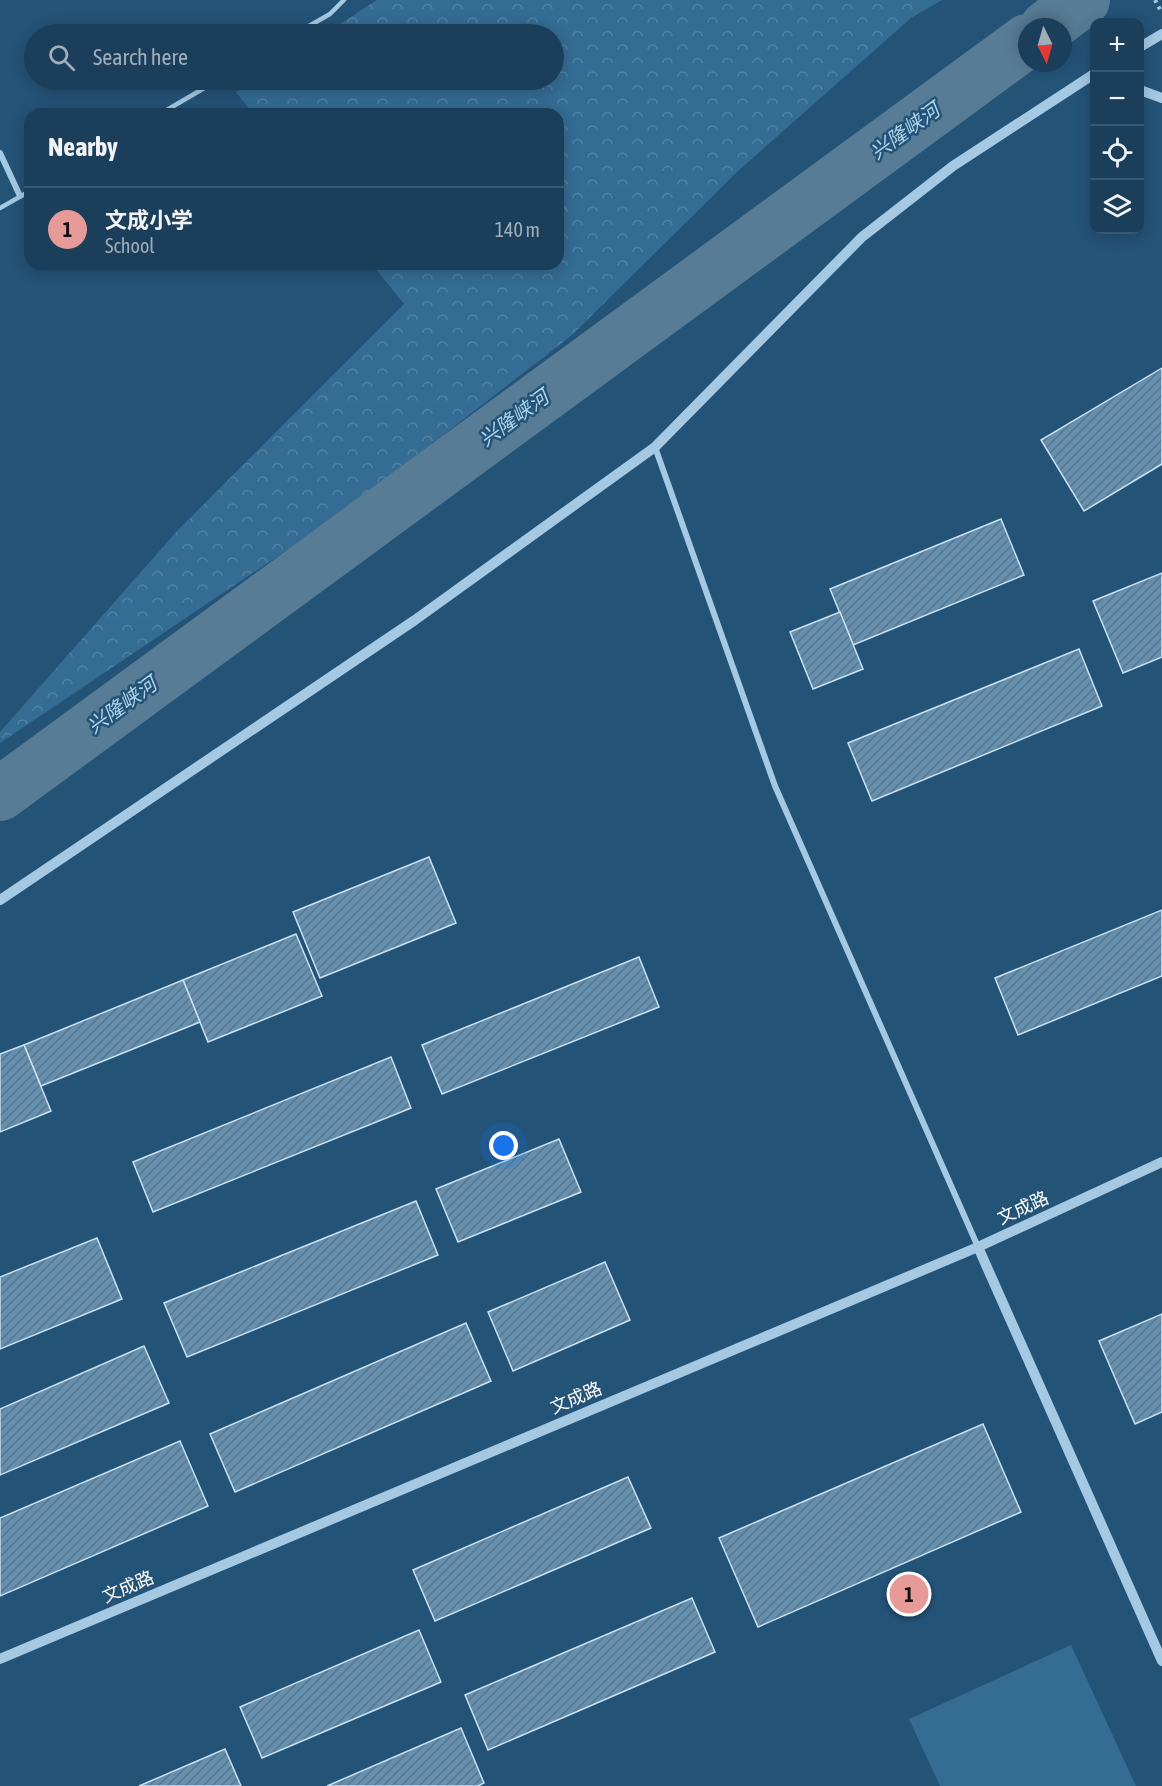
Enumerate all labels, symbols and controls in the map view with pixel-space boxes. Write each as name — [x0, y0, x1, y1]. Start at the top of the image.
north arrow — [1018, 18, 1072, 72]
map controls — [1090, 18, 1144, 234]
button: + — [1090, 18, 1144, 72]
search box — [24, 24, 564, 90]
icon: search — [45, 41, 78, 74]
text: Search here — [93, 44, 188, 70]
button: − — [1090, 72, 1144, 126]
water label: 兴隆峡河 — [866, 95, 947, 163]
button: locate — [1090, 126, 1144, 180]
text: Nearby — [48, 132, 118, 162]
button: layers — [1090, 180, 1144, 234]
text: 文成小学 — [105, 207, 193, 233]
text: 1 — [63, 218, 72, 241]
text: 140 m — [495, 218, 540, 241]
text: School — [105, 234, 155, 257]
water label: 兴隆峡河 — [475, 382, 556, 450]
water label: 兴隆峡河 — [83, 669, 164, 737]
your location — [489, 1131, 518, 1160]
street label: 文成路 — [994, 1187, 1052, 1228]
street label: 文成路 — [547, 1377, 605, 1418]
street label: 文成路 — [99, 1566, 157, 1607]
pin: 1 — [890, 1572, 928, 1616]

